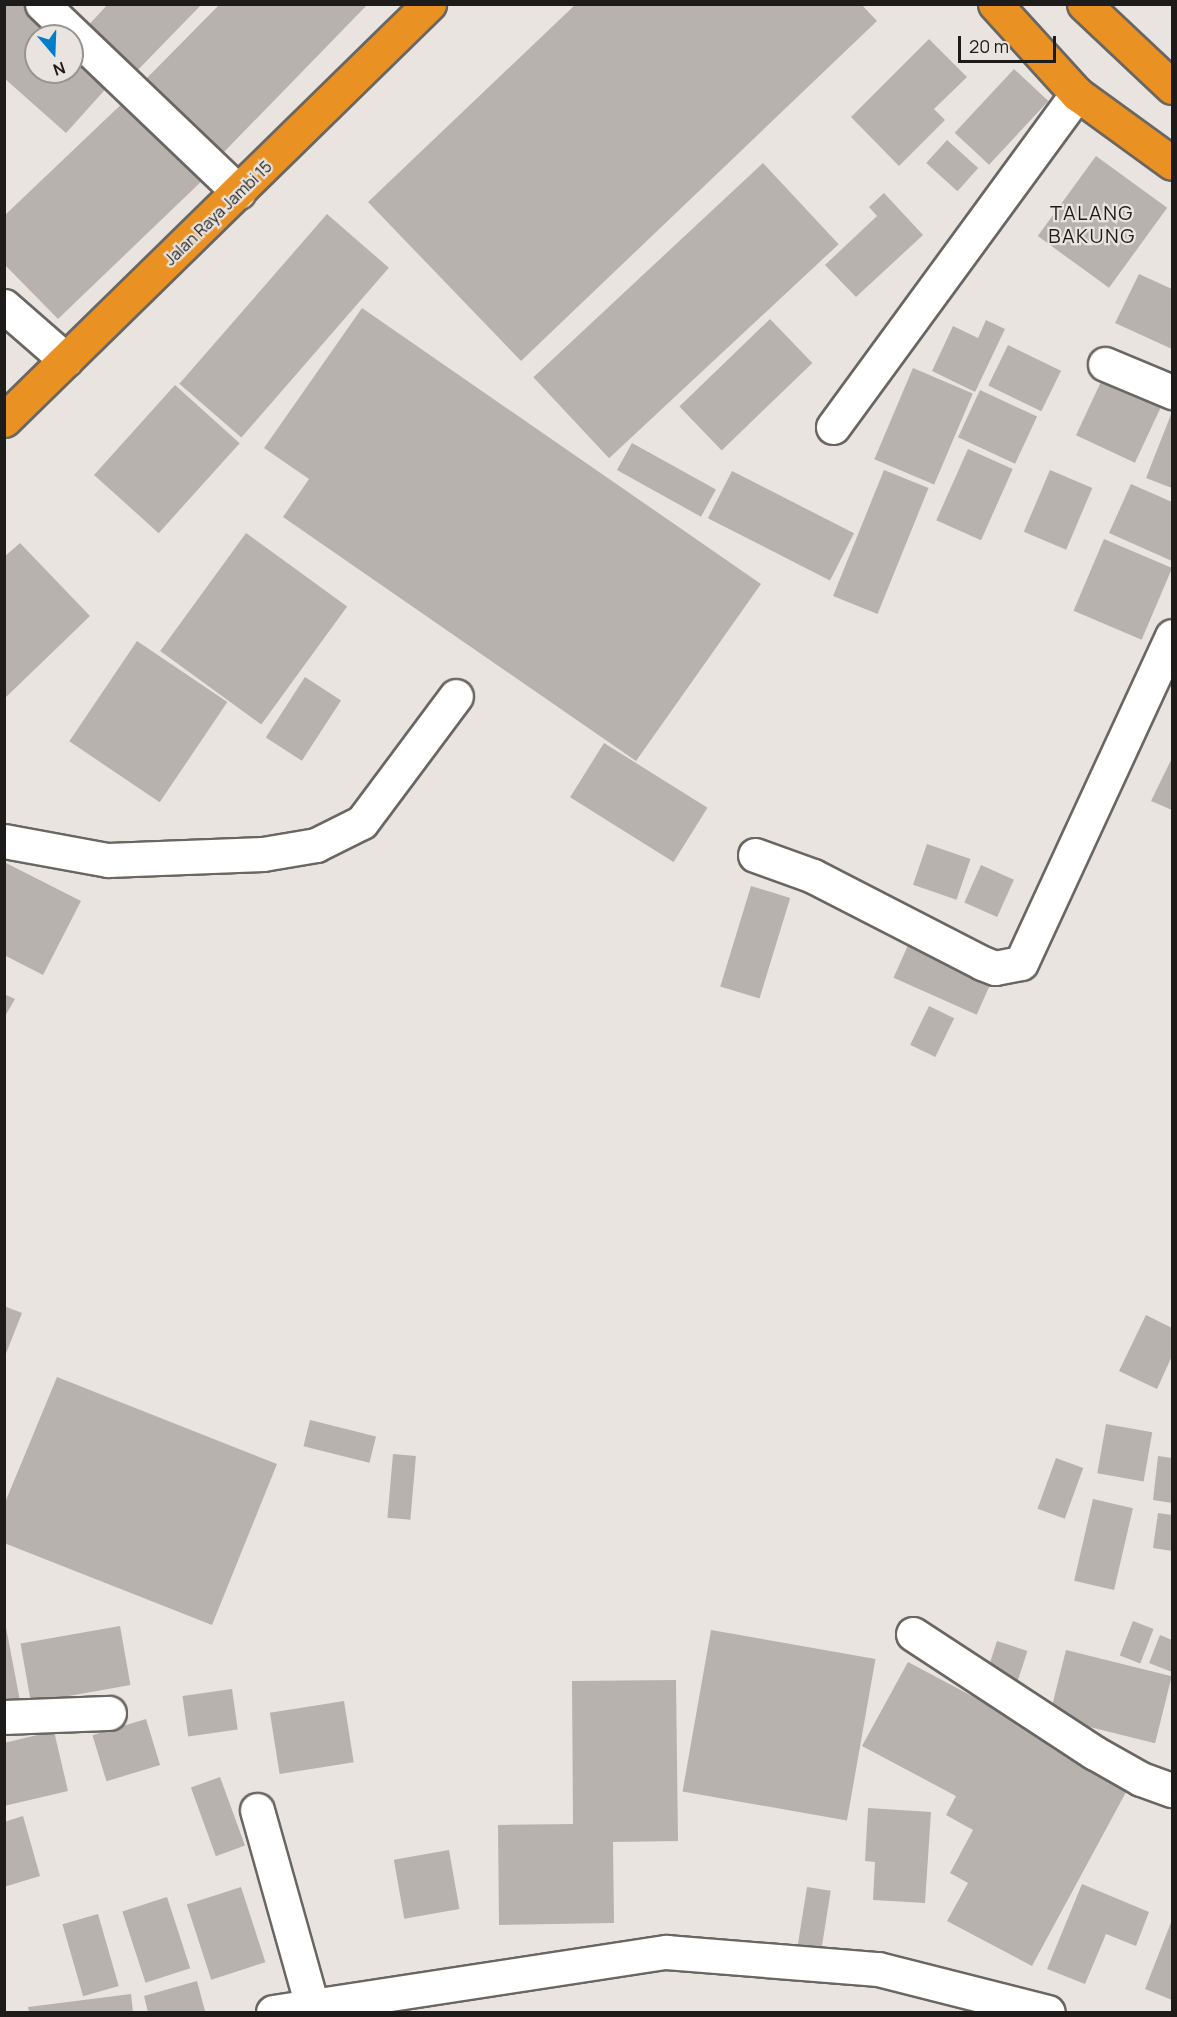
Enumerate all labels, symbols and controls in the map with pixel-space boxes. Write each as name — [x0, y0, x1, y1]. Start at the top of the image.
north arrow — [24, 24, 84, 84]
scale bar — [961, 24, 1058, 62]
text: 20 m — [969, 34, 1009, 58]
text: N — [50, 57, 68, 81]
street label: Jalan Raya Jambi 15 — [160, 157, 276, 269]
district label: TALANG BAKUNG — [1048, 201, 1136, 248]

